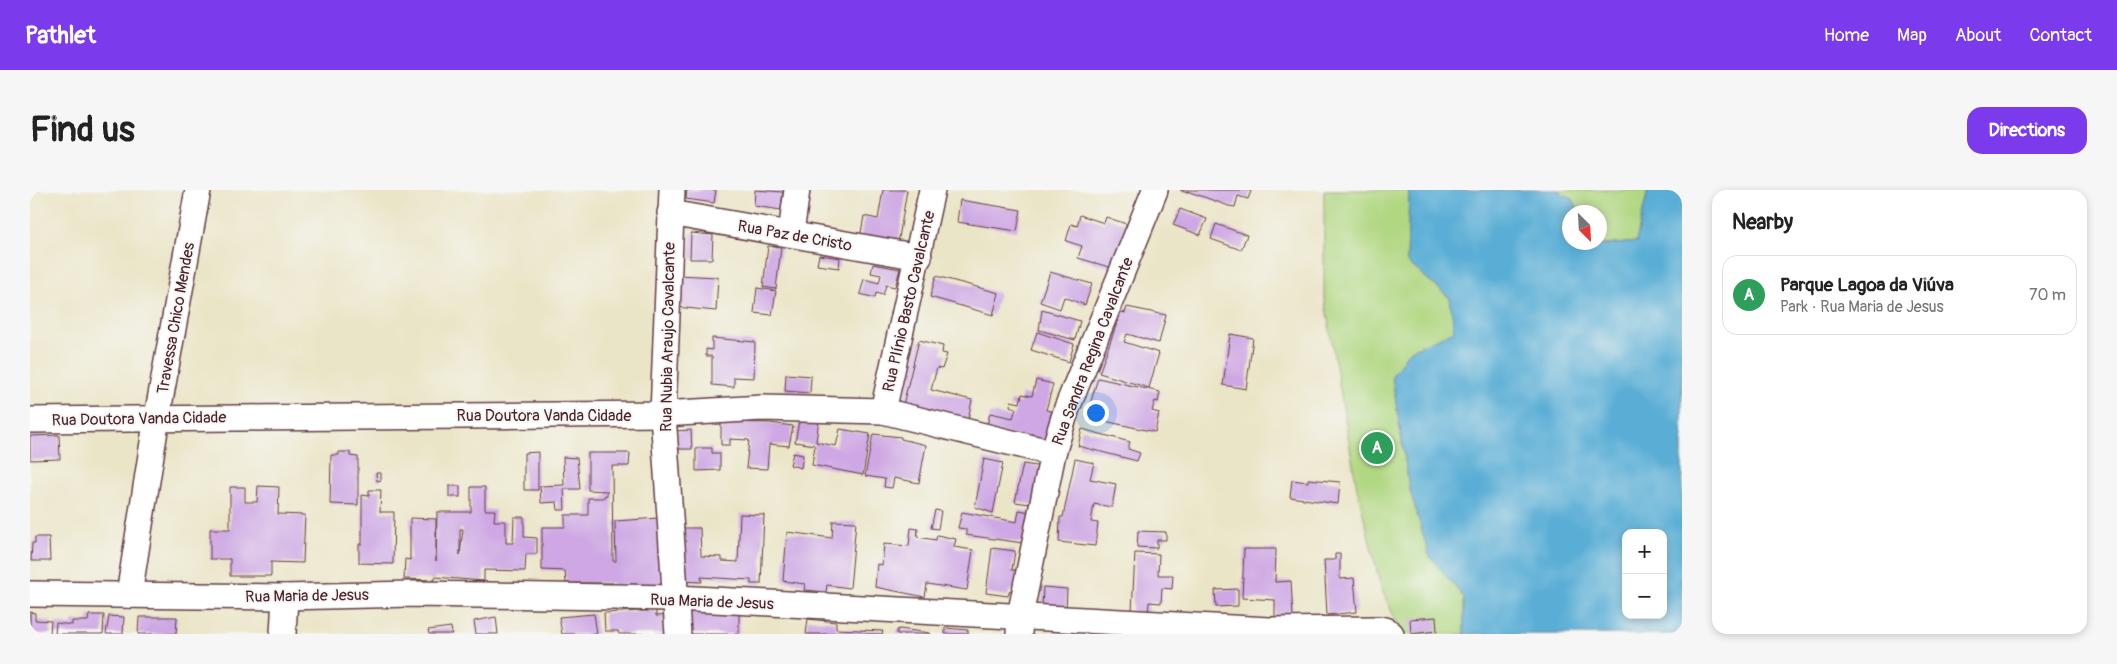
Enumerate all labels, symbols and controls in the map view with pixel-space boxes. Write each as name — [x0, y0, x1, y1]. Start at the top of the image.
text: Pathlet — [25, 21, 96, 50]
text: Home — [1824, 24, 1869, 47]
text: Map — [1897, 24, 1927, 47]
text: About — [1955, 24, 2001, 47]
text: Contact — [2029, 24, 2092, 47]
button: Directions — [1967, 107, 2087, 154]
text: Find us — [30, 108, 135, 152]
north arrow — [1562, 205, 1607, 250]
street label: Rua Plínio Basto Cavalcante — [878, 208, 940, 394]
text: Nearby — [1732, 209, 1793, 236]
street label: Rua Paz de Cristo — [736, 216, 854, 256]
street label: Travessa Chico Mendes — [153, 241, 199, 396]
street label: Rua Nubia Araujo Cavalcante — [656, 242, 680, 432]
street label: Rua Sandra Regina Cavalcante — [1048, 254, 1138, 448]
text: Parque Lagoa da Viúva — [1780, 273, 1954, 297]
text: A — [1744, 285, 1754, 305]
text: 70 m — [2029, 285, 2066, 305]
text: Park · Rua Maria de Jesus — [1780, 297, 1944, 317]
your location — [1083, 400, 1109, 426]
street label: Rua Doutora Vanda Cidade — [457, 406, 632, 426]
street label: Rua Doutora Vanda Cidade — [51, 407, 227, 431]
pin: A — [1361, 429, 1393, 467]
map controls — [1622, 529, 1667, 619]
button: + — [1622, 529, 1667, 574]
button: − — [1622, 574, 1667, 619]
street label: Rua Maria de Jesus — [245, 585, 369, 607]
street label: Rua Maria de Jesus — [650, 590, 774, 614]

